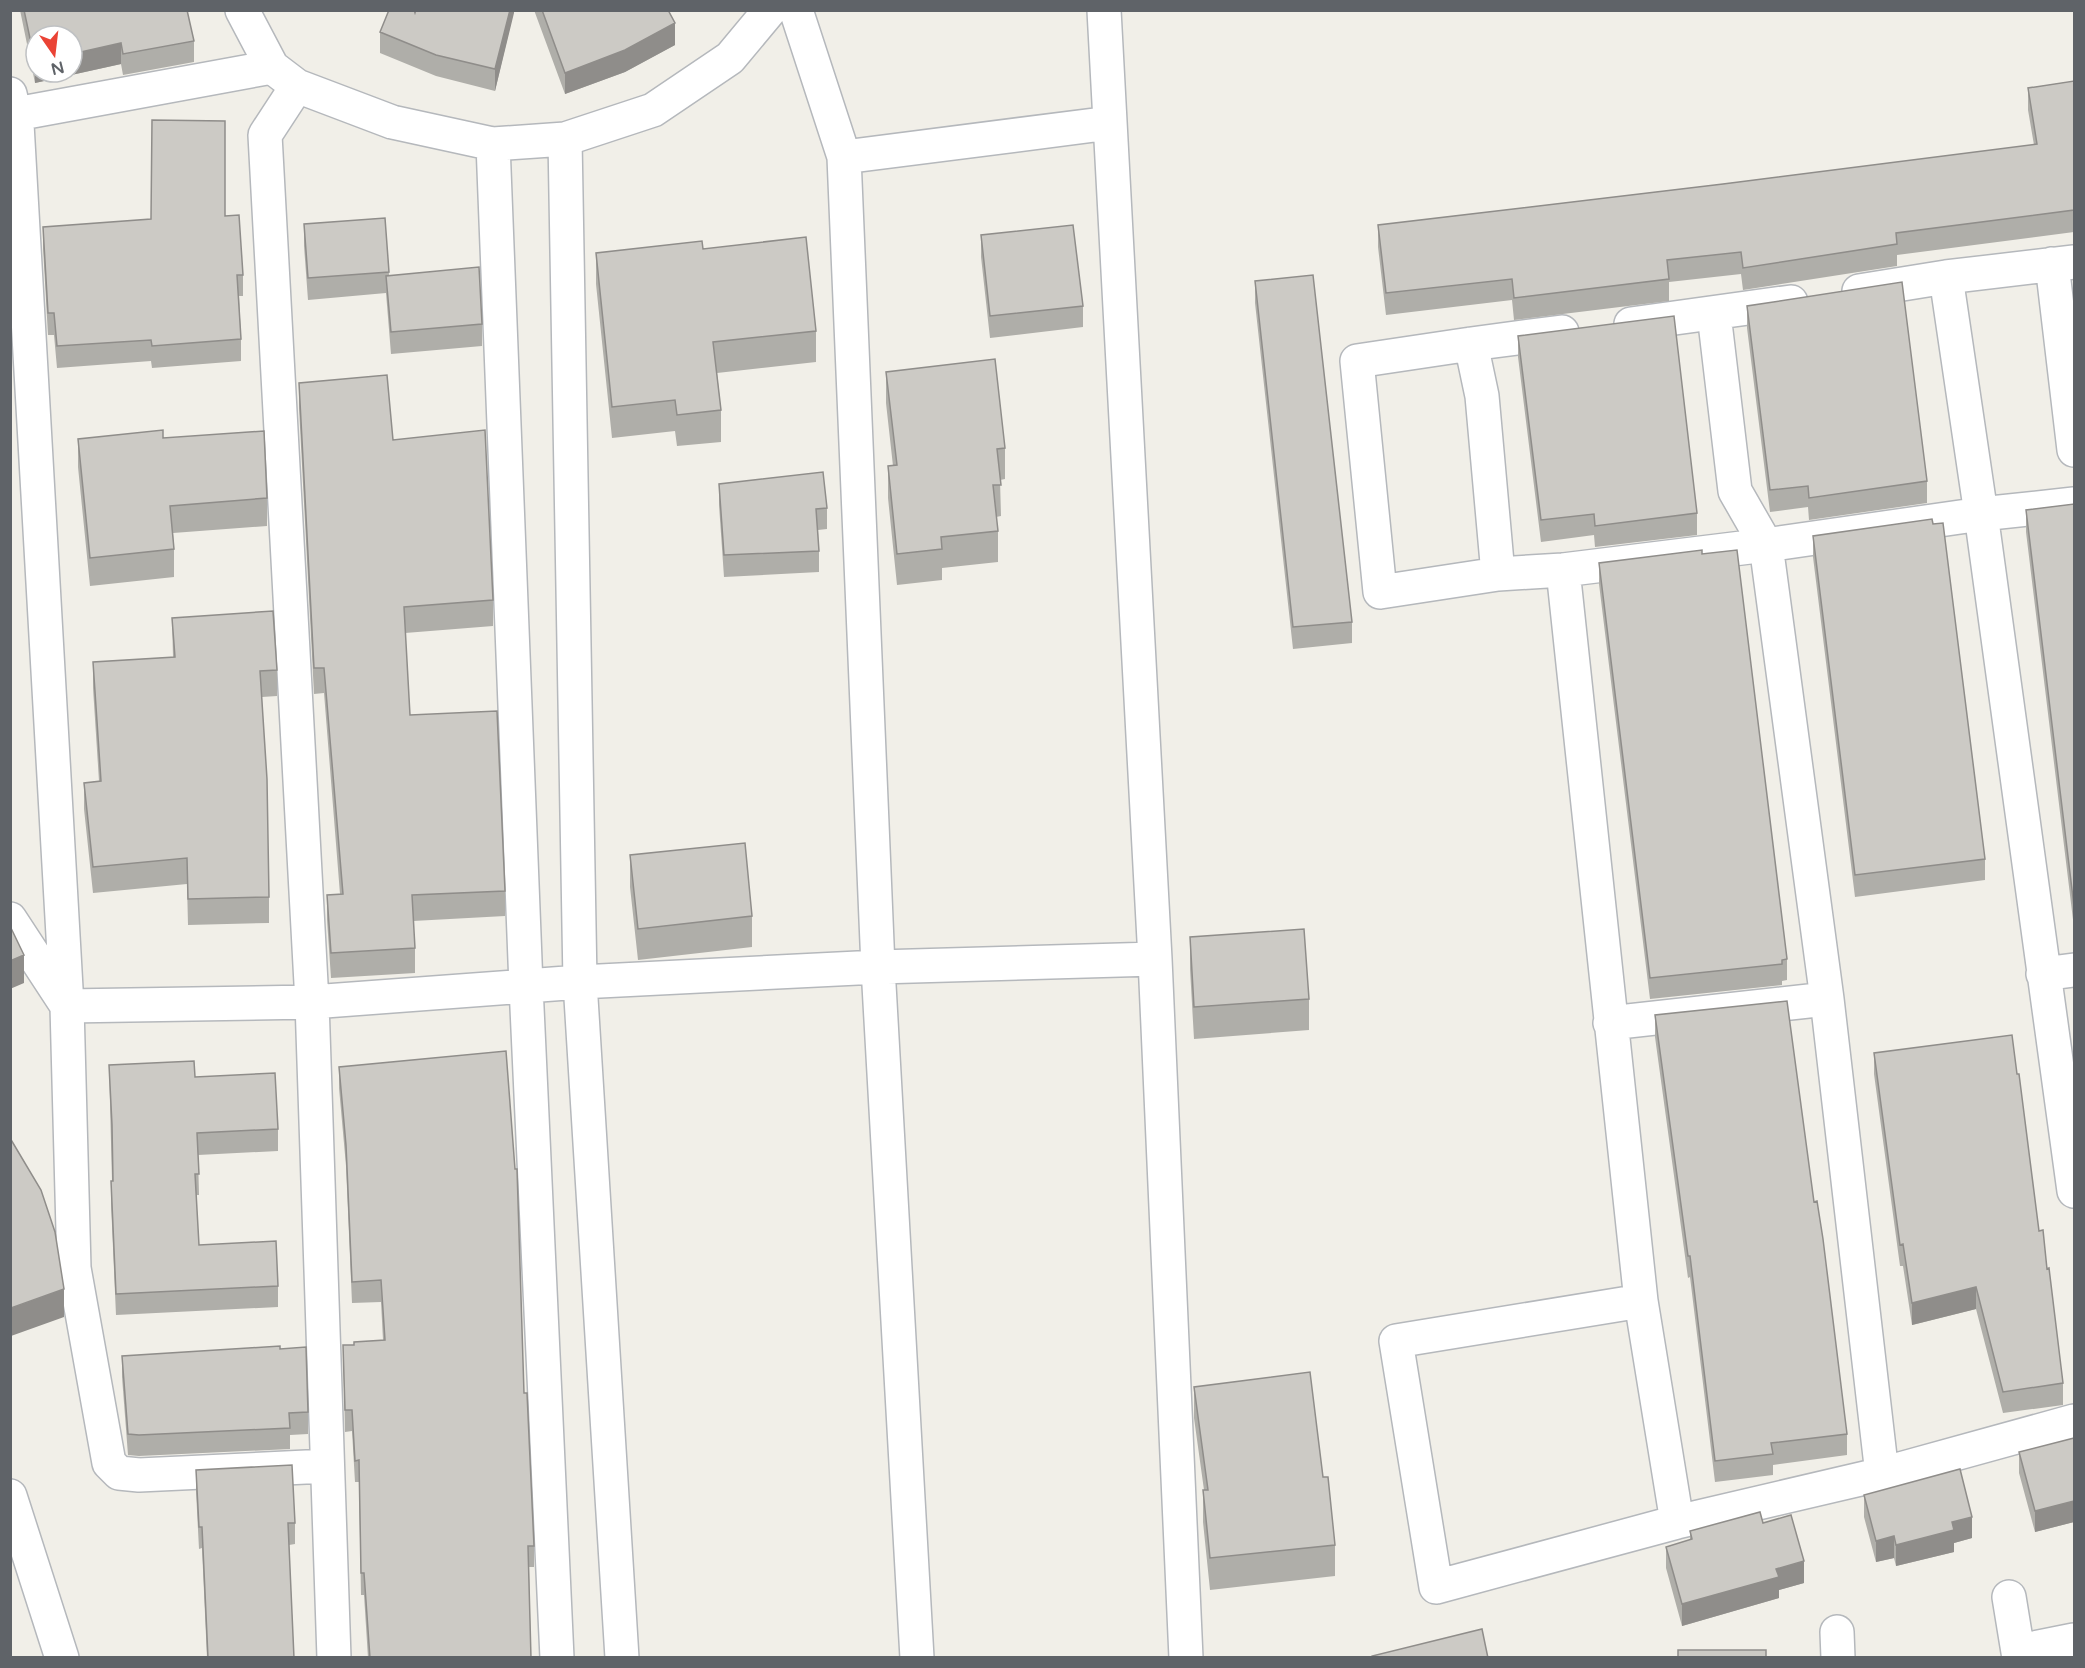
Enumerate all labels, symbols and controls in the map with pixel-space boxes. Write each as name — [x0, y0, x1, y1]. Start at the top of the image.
north arrow — [24, 24, 84, 84]
text: N — [49, 56, 66, 79]

